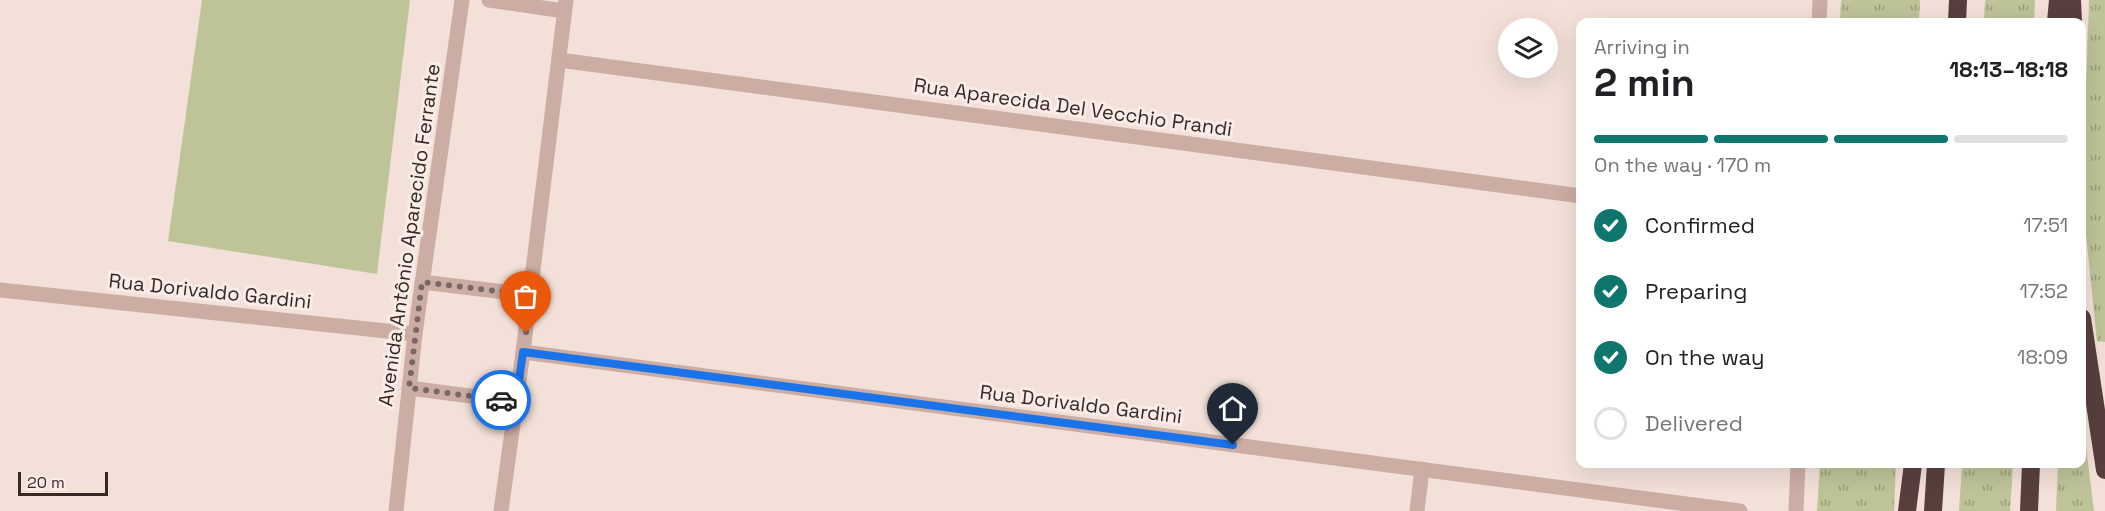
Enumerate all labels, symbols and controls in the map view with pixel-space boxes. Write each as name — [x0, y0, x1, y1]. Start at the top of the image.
map controls — [1498, 18, 1558, 78]
button: layers — [1498, 18, 1558, 78]
text: Arriving in — [1594, 34, 1690, 60]
text: 18:13–18:18 — [1949, 55, 2068, 83]
text: 2 min — [1594, 58, 1695, 107]
street label: Avenida Antônio Aparecido Ferrante — [372, 62, 446, 408]
street label: Rua Aparecida Del Vecchio Prandi — [912, 72, 1234, 142]
text: On the way · 170 m — [1594, 152, 1771, 178]
icon: check — [1594, 209, 1627, 242]
text: Confirmed — [1645, 211, 1755, 239]
text: 17:51 — [2023, 212, 2068, 238]
street label: Rua Dorivaldo Gardini — [107, 267, 313, 315]
pin — [500, 271, 551, 333]
icon: check — [1594, 275, 1627, 308]
text: Preparing — [1645, 277, 1747, 305]
text: 17:52 — [2019, 278, 2068, 304]
icon: bag — [509, 280, 542, 313]
icon: check — [1594, 341, 1627, 374]
text: On the way — [1645, 343, 1764, 371]
text: 18:09 — [2017, 344, 2068, 370]
courier — [471, 370, 531, 430]
street label: Rua Dorivaldo Gardini — [978, 379, 1184, 429]
pin — [1207, 383, 1258, 445]
icon: car — [485, 384, 518, 417]
icon: home — [1216, 392, 1249, 425]
text: Delivered — [1645, 409, 1743, 437]
scale bar — [18, 469, 108, 496]
text: 20 m — [27, 472, 65, 493]

